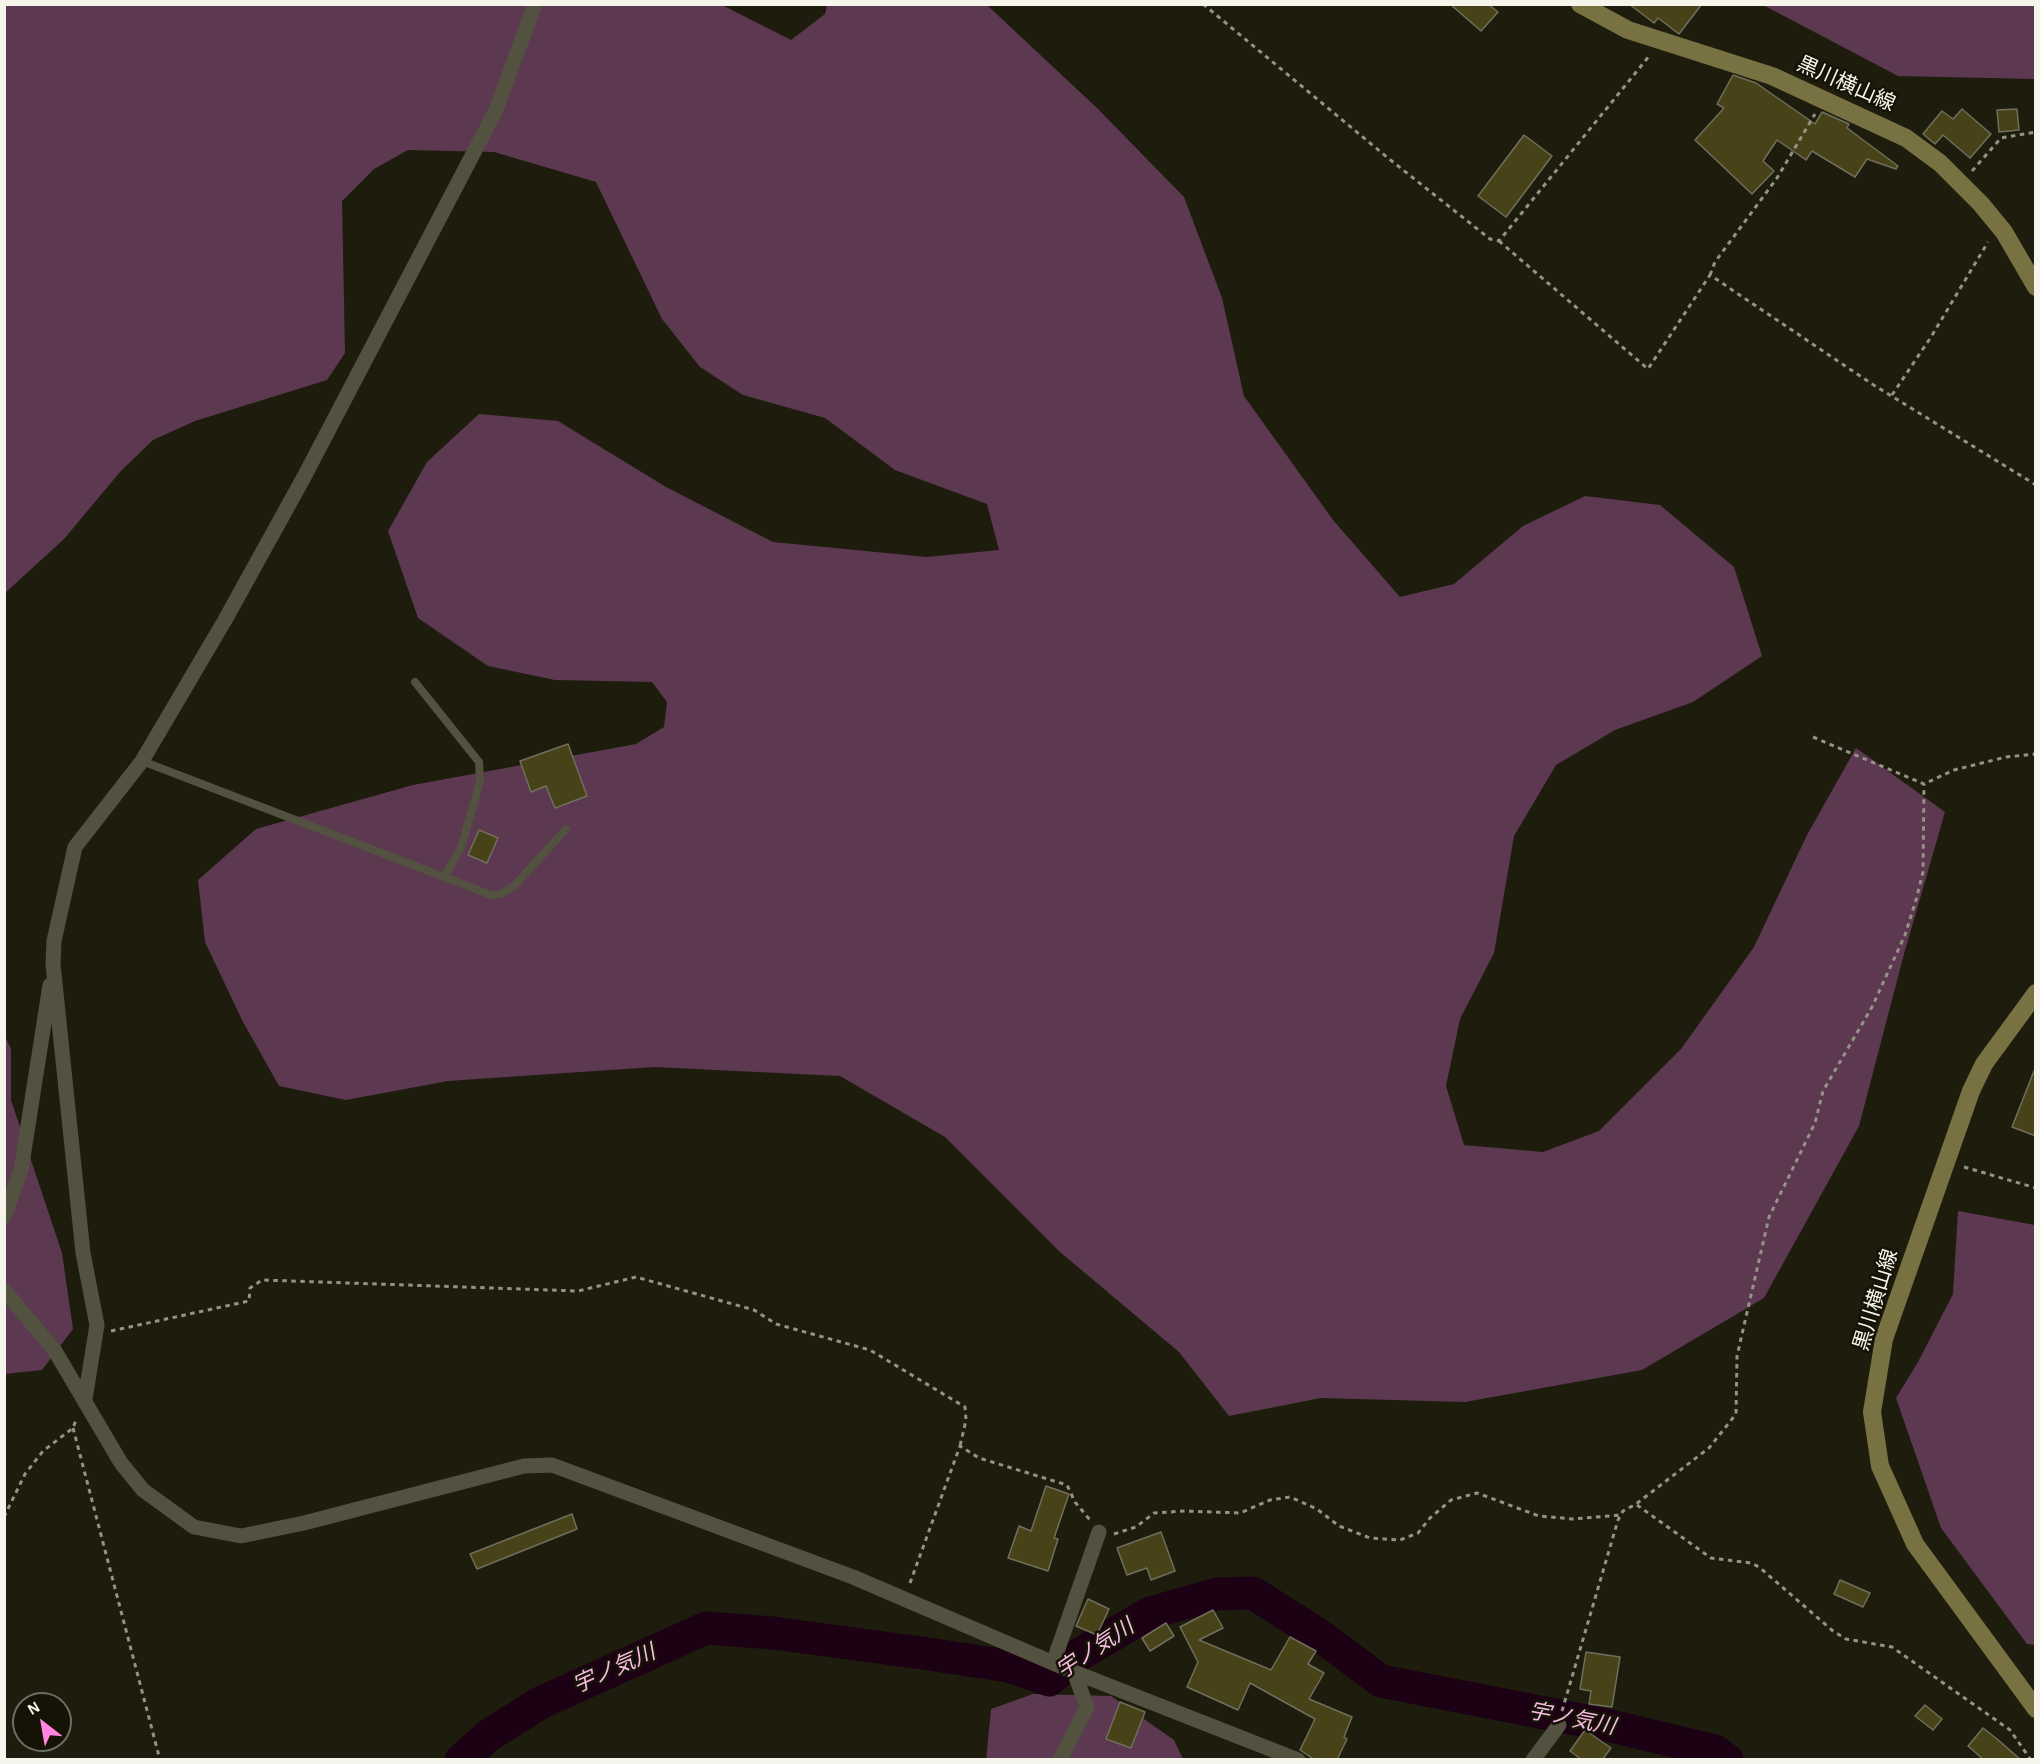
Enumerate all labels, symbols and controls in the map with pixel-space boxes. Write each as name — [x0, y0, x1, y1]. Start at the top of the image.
street label: 黒川横山線 — [1793, 51, 1899, 117]
street label: 黒川横山線 — [1849, 1246, 1903, 1354]
water label: 宇ノ気川 — [1051, 1613, 1139, 1685]
water label: 宇ノ気川 — [568, 1639, 660, 1699]
north arrow — [12, 1692, 72, 1752]
water label: 宇ノ気川 — [1526, 1698, 1618, 1740]
text: N — [25, 1699, 43, 1718]

